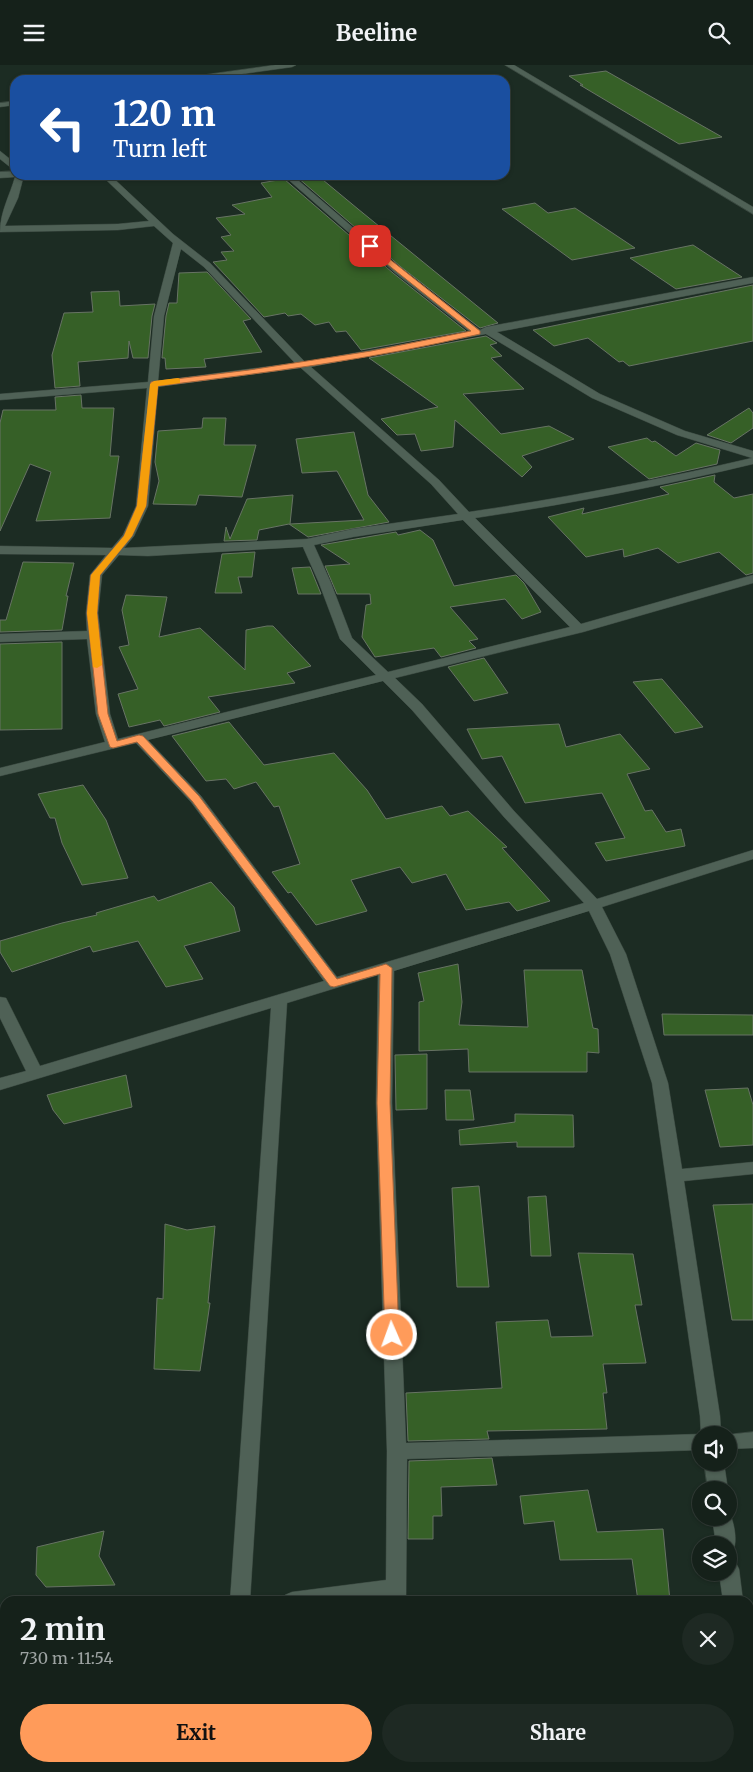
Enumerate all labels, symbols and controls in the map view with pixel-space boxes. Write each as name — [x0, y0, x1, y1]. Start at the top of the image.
icon: menu — [20, 19, 48, 47]
text: Beeline — [336, 19, 417, 47]
icon: search — [705, 19, 733, 47]
text: 120 m — [113, 92, 216, 136]
icon: left — [30, 95, 95, 160]
text: Turn left — [113, 135, 207, 163]
pin — [349, 225, 391, 267]
icon: arrive — [356, 232, 384, 260]
position arrow — [365, 1308, 417, 1360]
map controls — [692, 1426, 737, 1581]
button: sound — [692, 1426, 737, 1471]
button: search — [692, 1481, 737, 1526]
button: layers — [692, 1536, 737, 1581]
text: 2 min — [20, 1610, 105, 1648]
button: close — [682, 1613, 734, 1665]
text: 730 m · 11:54 — [20, 1648, 113, 1668]
button: Exit — [20, 1704, 372, 1762]
button: Share — [382, 1704, 734, 1762]

